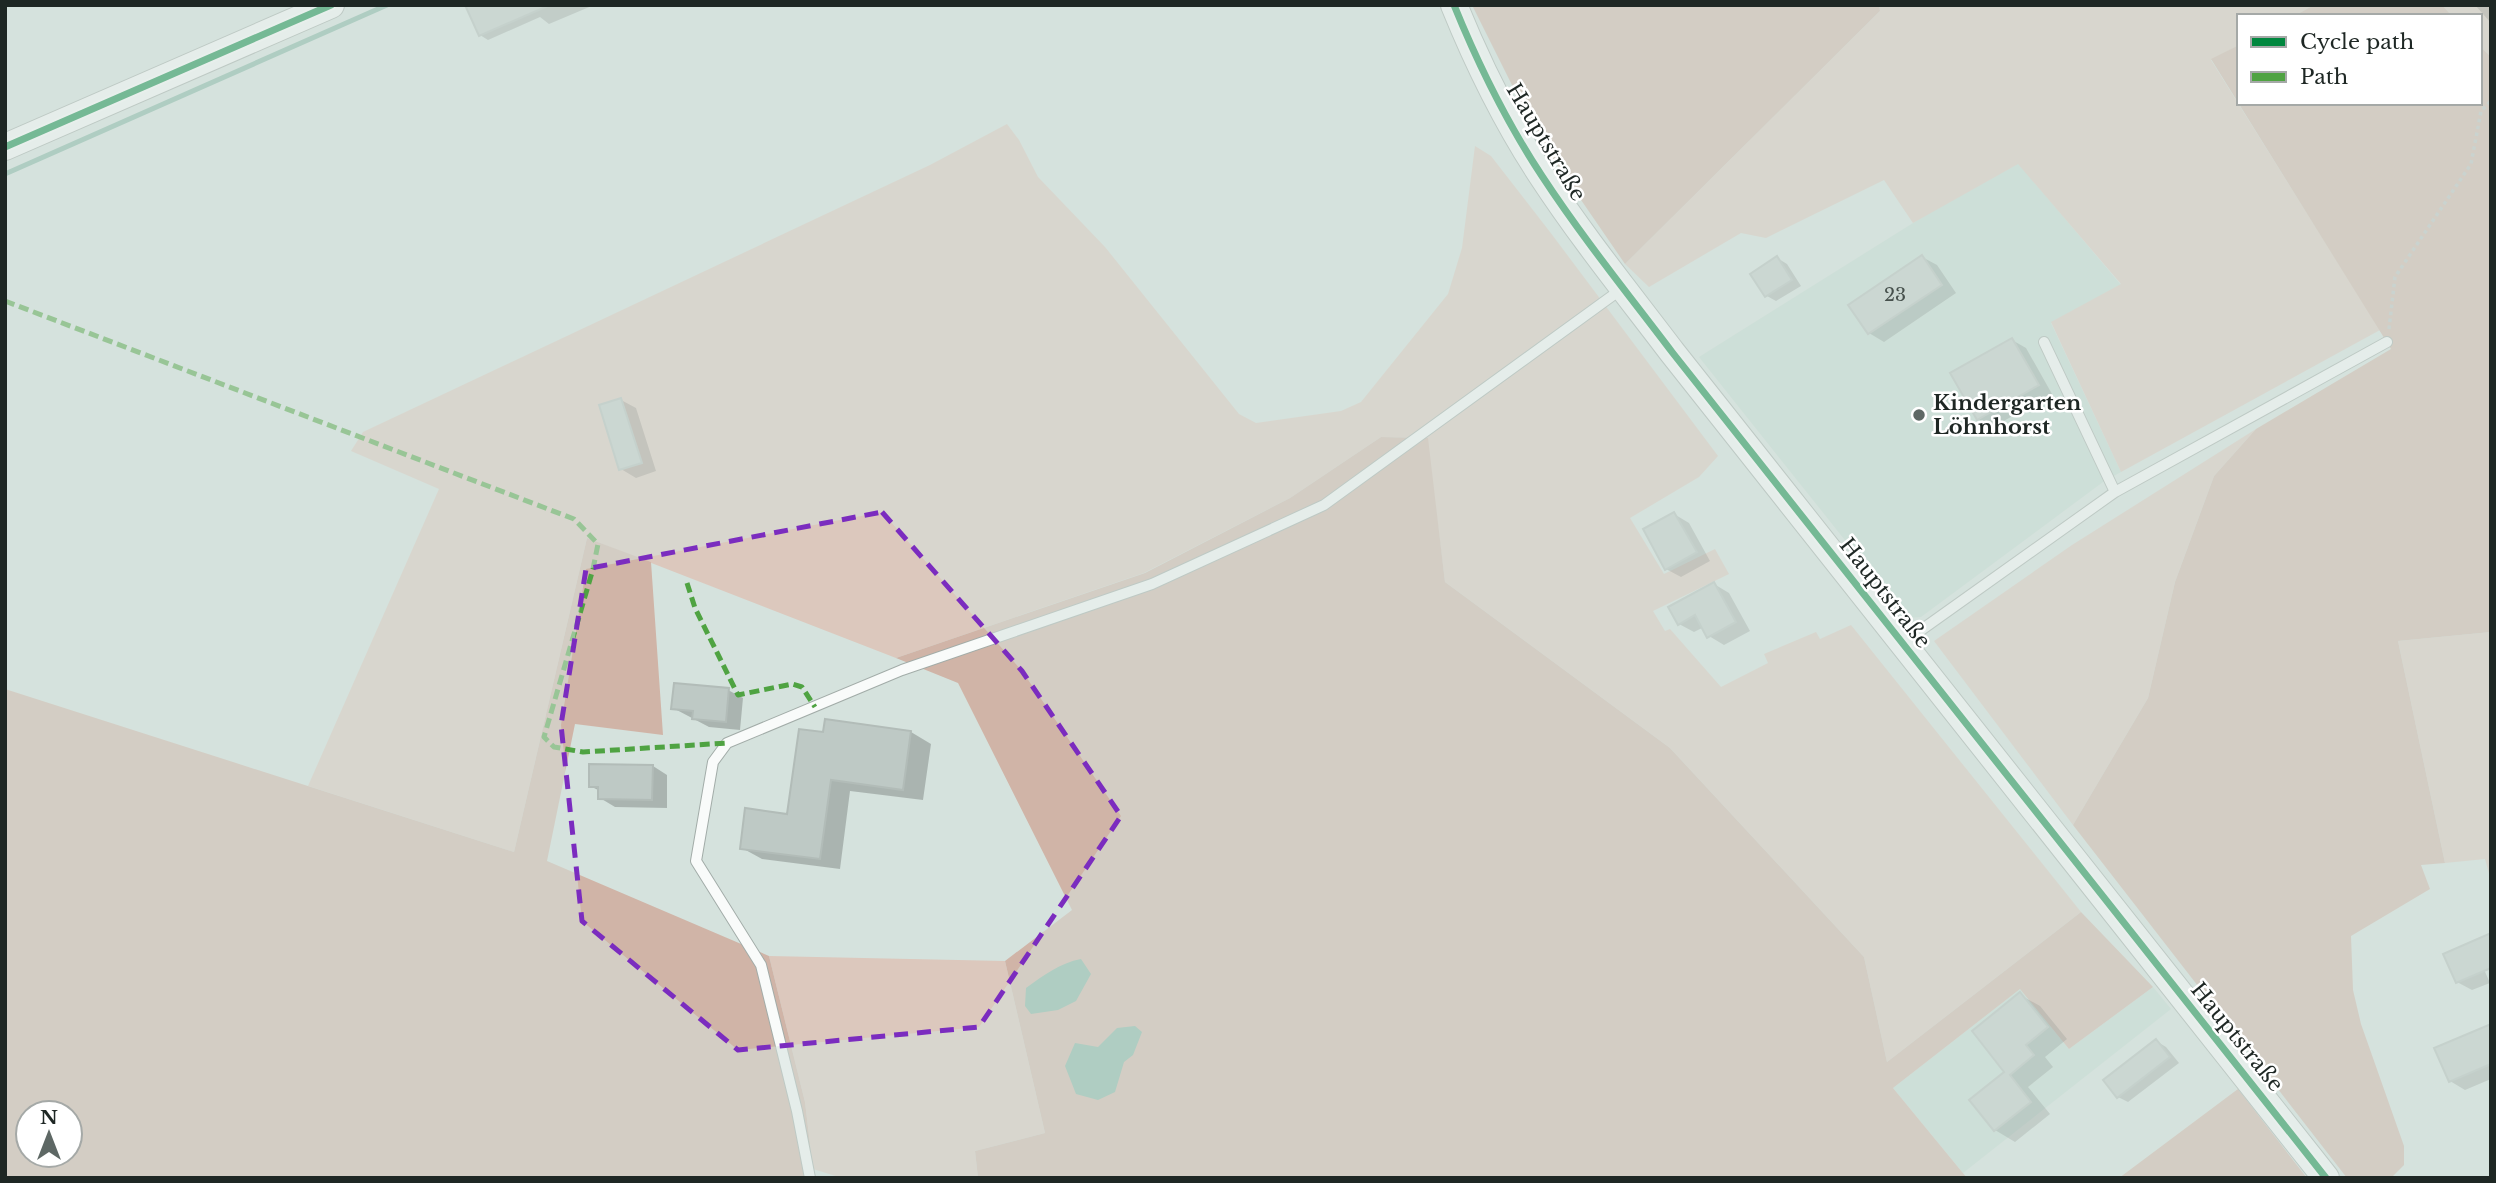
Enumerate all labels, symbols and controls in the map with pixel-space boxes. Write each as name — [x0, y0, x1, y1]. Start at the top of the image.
legend — [2237, 14, 2482, 105]
text: Cycle path — [2300, 29, 2414, 55]
text: Path — [2300, 64, 2348, 90]
street label: Hauptstraße — [1501, 78, 1591, 206]
house number: 23 — [1884, 284, 1906, 306]
place label: Kindergarten Löhnhorst — [1933, 390, 2081, 440]
marker: Kindergarten Löhnhorst — [1911, 407, 1927, 423]
street label: Hauptstraße — [1834, 533, 1936, 653]
street label: Hauptstraße — [2185, 977, 2289, 1097]
north arrow — [14, 1099, 84, 1169]
text: N — [40, 1106, 58, 1129]

